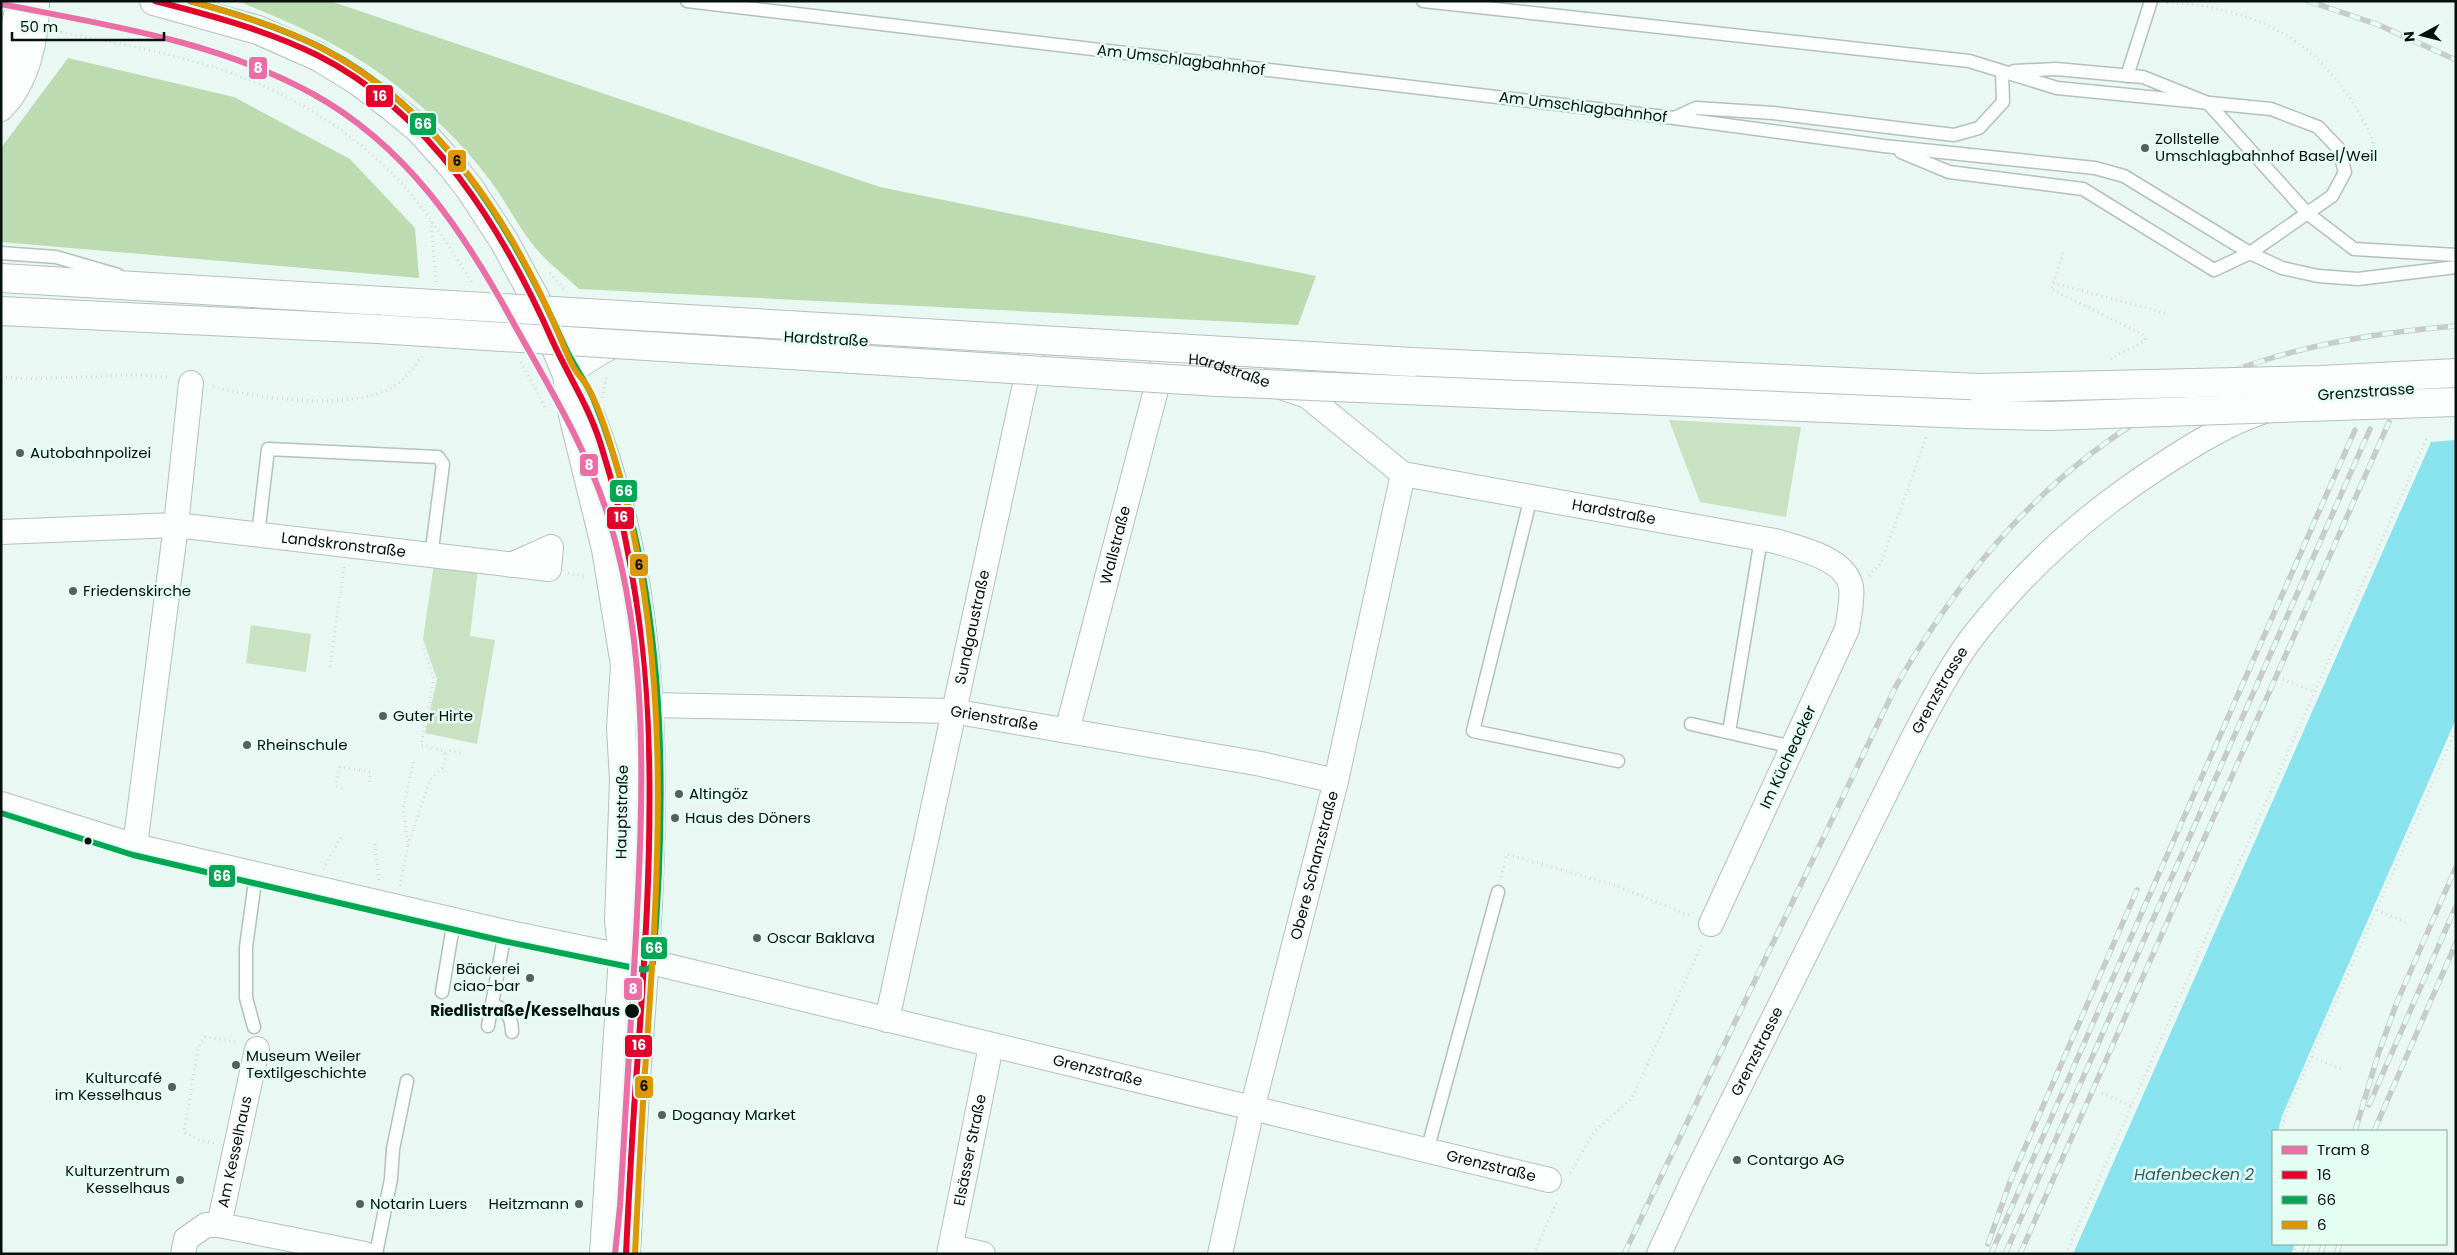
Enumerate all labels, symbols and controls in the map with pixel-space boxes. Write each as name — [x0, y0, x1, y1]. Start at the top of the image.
scale bar — [12, 10, 165, 42]
north arrow — [2397, 10, 2447, 60]
text: 50 m — [20, 16, 58, 37]
text: N — [2399, 30, 2420, 43]
street label: Am Umschlagbahnhof — [1096, 39, 1266, 80]
line badge: 8 — [248, 56, 268, 80]
text: 8 — [253, 58, 263, 78]
line badge: 16 — [365, 84, 394, 108]
text: 16 — [373, 86, 387, 106]
street label: Am Umschlagbahnhof — [1498, 86, 1668, 127]
line badge: 66 — [409, 112, 437, 136]
text: 66 — [414, 114, 432, 134]
place label: Zollstelle Umschlagbahnhof Basel/Weil — [2155, 128, 2377, 166]
marker: Zollstelle Umschlagbahnhof Basel/Weil — [2139, 142, 2151, 154]
line badge: 6 — [447, 149, 467, 173]
text: 6 — [453, 151, 462, 171]
street label: Hardstraße — [783, 326, 869, 351]
street label: Hardstraße — [1188, 348, 1273, 392]
street label: Grenzstrasse — [2317, 378, 2415, 405]
place label: Autobahnpolizei — [30, 442, 151, 463]
marker: Autobahnpolizei — [14, 447, 26, 459]
line badge: 8 — [579, 453, 599, 477]
text: 8 — [584, 455, 594, 475]
line badge: 66 — [609, 479, 638, 503]
text: 66 — [615, 481, 633, 501]
street label: Hardstraße — [1570, 494, 1658, 529]
street label: Wallstraße — [1095, 503, 1135, 587]
line badge: 16 — [606, 506, 635, 530]
text: 16 — [614, 507, 628, 527]
street label: Landskronstraße — [280, 527, 407, 562]
line badge: 6 — [629, 553, 649, 577]
text: 6 — [635, 555, 644, 575]
street label: Sundgaustraße — [949, 568, 994, 686]
place label: Friedenskirche — [83, 580, 191, 601]
marker: Friedenskirche — [67, 585, 79, 597]
street label: Grenzstrasse — [1906, 642, 1973, 737]
street label: Grienstraße — [949, 700, 1040, 736]
street label: Im Kücheacker — [1754, 701, 1821, 812]
place label: Guter Hirte — [393, 705, 473, 726]
marker: Guter Hirte — [377, 710, 389, 722]
place label: Rheinschule — [257, 734, 347, 755]
marker: Rheinschule — [241, 739, 253, 751]
street label: Hauptstraße — [610, 765, 633, 859]
place label: Altingöz — [689, 783, 748, 804]
marker: Altingöz — [673, 788, 685, 800]
street label: Obere Schanzstraße — [1285, 789, 1343, 942]
place label: Haus des Döners — [685, 807, 811, 828]
marker: Haus des Döners — [669, 812, 681, 824]
unlabelled marker — [83, 836, 93, 846]
line badge: 66 — [208, 864, 236, 888]
text: 66 — [213, 866, 231, 886]
place label: Oscar Baklava — [767, 927, 875, 948]
marker: Oscar Baklava — [751, 932, 763, 944]
line badge: 66 — [640, 936, 668, 960]
text: 66 — [645, 938, 663, 958]
place label: Bäckerei ciao-bar — [453, 958, 520, 996]
marker: Bäckerei ciao-bar — [524, 972, 536, 984]
line badge: 8 — [623, 977, 643, 1001]
text: 8 — [628, 979, 638, 999]
place label: Riedlistraße/Kesselhaus — [430, 1000, 620, 1021]
marker: Riedlistraße/Kesselhaus — [623, 1002, 641, 1020]
street label: Grenzstrasse — [1725, 1003, 1788, 1099]
line badge: 16 — [624, 1034, 653, 1058]
text: 16 — [632, 1035, 646, 1055]
place label: Museum Weiler Textilgeschichte — [246, 1045, 367, 1083]
street label: Grenzstraße — [1051, 1049, 1145, 1091]
marker: Museum Weiler Textilgeschichte — [230, 1059, 242, 1071]
place label: Kulturcafé im Kesselhaus — [55, 1067, 162, 1105]
line badge: 6 — [634, 1075, 654, 1099]
text: 6 — [640, 1076, 649, 1096]
marker: Kulturcafé im Kesselhaus — [166, 1081, 178, 1093]
street label: Elsässer Straße — [948, 1092, 991, 1208]
street label: Am Kesselhaus — [212, 1094, 257, 1209]
place label: Doganay Market — [672, 1104, 796, 1125]
marker: Doganay Market — [656, 1109, 668, 1121]
legend — [2272, 1130, 2447, 1245]
text: Tram 8 — [2317, 1139, 2370, 1160]
street label: Grenzstraße — [1444, 1144, 1538, 1187]
place label: Contargo AG — [1747, 1149, 1845, 1170]
marker: Contargo AG — [1731, 1154, 1743, 1166]
place label: Kulturzentrum Kesselhaus — [65, 1160, 170, 1198]
water label: Hafenbecken 2 — [2134, 1163, 2254, 1186]
text: 16 — [2317, 1164, 2331, 1185]
marker: Kulturzentrum Kesselhaus — [174, 1174, 186, 1186]
text: 66 — [2317, 1189, 2336, 1210]
place label: Notarin Luers — [370, 1193, 468, 1214]
place label: Heitzmann — [489, 1193, 569, 1214]
marker: Notarin Luers — [354, 1198, 366, 1210]
marker: Heitzmann — [573, 1198, 585, 1210]
text: 6 — [2317, 1214, 2327, 1235]

